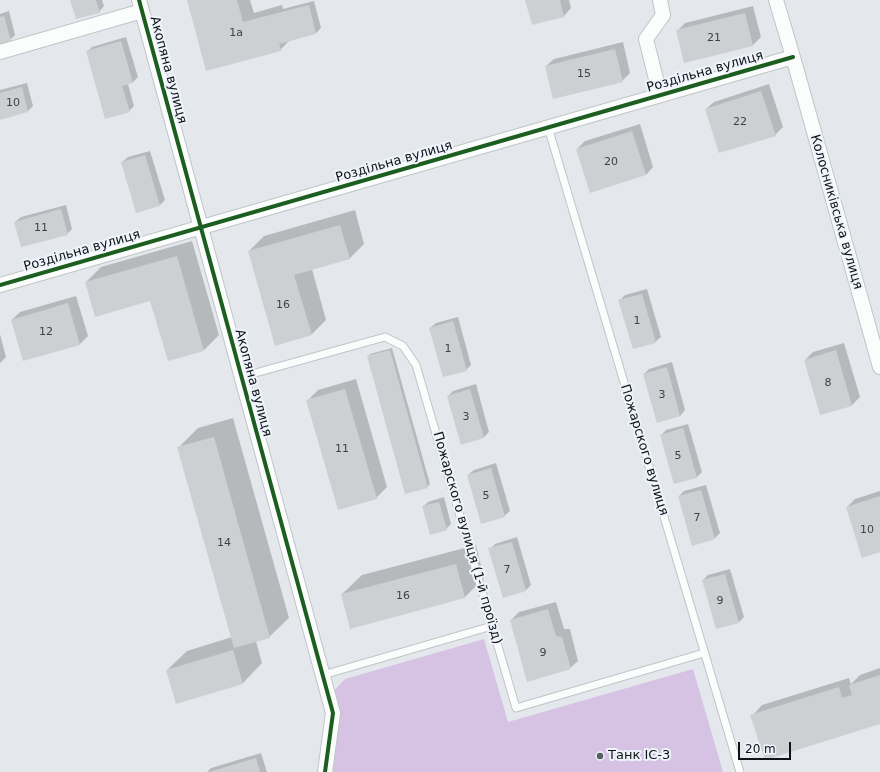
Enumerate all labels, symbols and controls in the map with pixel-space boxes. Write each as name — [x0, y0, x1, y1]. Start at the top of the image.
street label: Акопяна вулиця — [146, 15, 190, 125]
house number: 1а — [229, 26, 243, 40]
house number: 21 — [707, 31, 721, 45]
street label: Роздільна вулиця — [645, 48, 765, 96]
house number: 15 — [577, 67, 591, 81]
house number: 10 — [6, 96, 20, 110]
house number: 22 — [733, 115, 747, 129]
street label: Колосниківська вулиця — [806, 133, 866, 291]
street label: Роздільна вулиця — [334, 138, 454, 186]
house number: 20 — [604, 155, 618, 169]
house number: 11 — [34, 221, 48, 235]
street label: Роздільна вулиця — [22, 227, 142, 275]
house number: 16 — [276, 298, 290, 312]
house number: 1 — [634, 314, 640, 328]
house number: 12 — [39, 325, 53, 339]
street label: Акопяна вулиця — [231, 328, 275, 438]
house number: 1 — [445, 342, 451, 356]
house number: 8 — [825, 376, 831, 390]
street label: Пожарского вулиця — [617, 383, 671, 517]
house number: 3 — [659, 388, 665, 402]
house number: 3 — [463, 410, 469, 424]
street label: Пожарского вулиця (1-й проїзд) — [429, 430, 505, 646]
house number: 11 — [335, 442, 349, 456]
house number: 5 — [675, 449, 681, 463]
house number: 5 — [483, 489, 489, 503]
house number: 7 — [694, 511, 700, 525]
house number: 10 — [860, 523, 874, 537]
house number: 14 — [217, 536, 231, 550]
house number: 7 — [504, 563, 510, 577]
house number: 16 — [396, 589, 410, 603]
house number: 9 — [717, 594, 723, 608]
house number: 9 — [540, 646, 546, 660]
scale bar — [740, 734, 793, 760]
text: 20 m — [745, 742, 776, 756]
place label: Танк ІС-3 — [608, 748, 670, 764]
marker: Танк ІС-3 — [595, 751, 605, 761]

